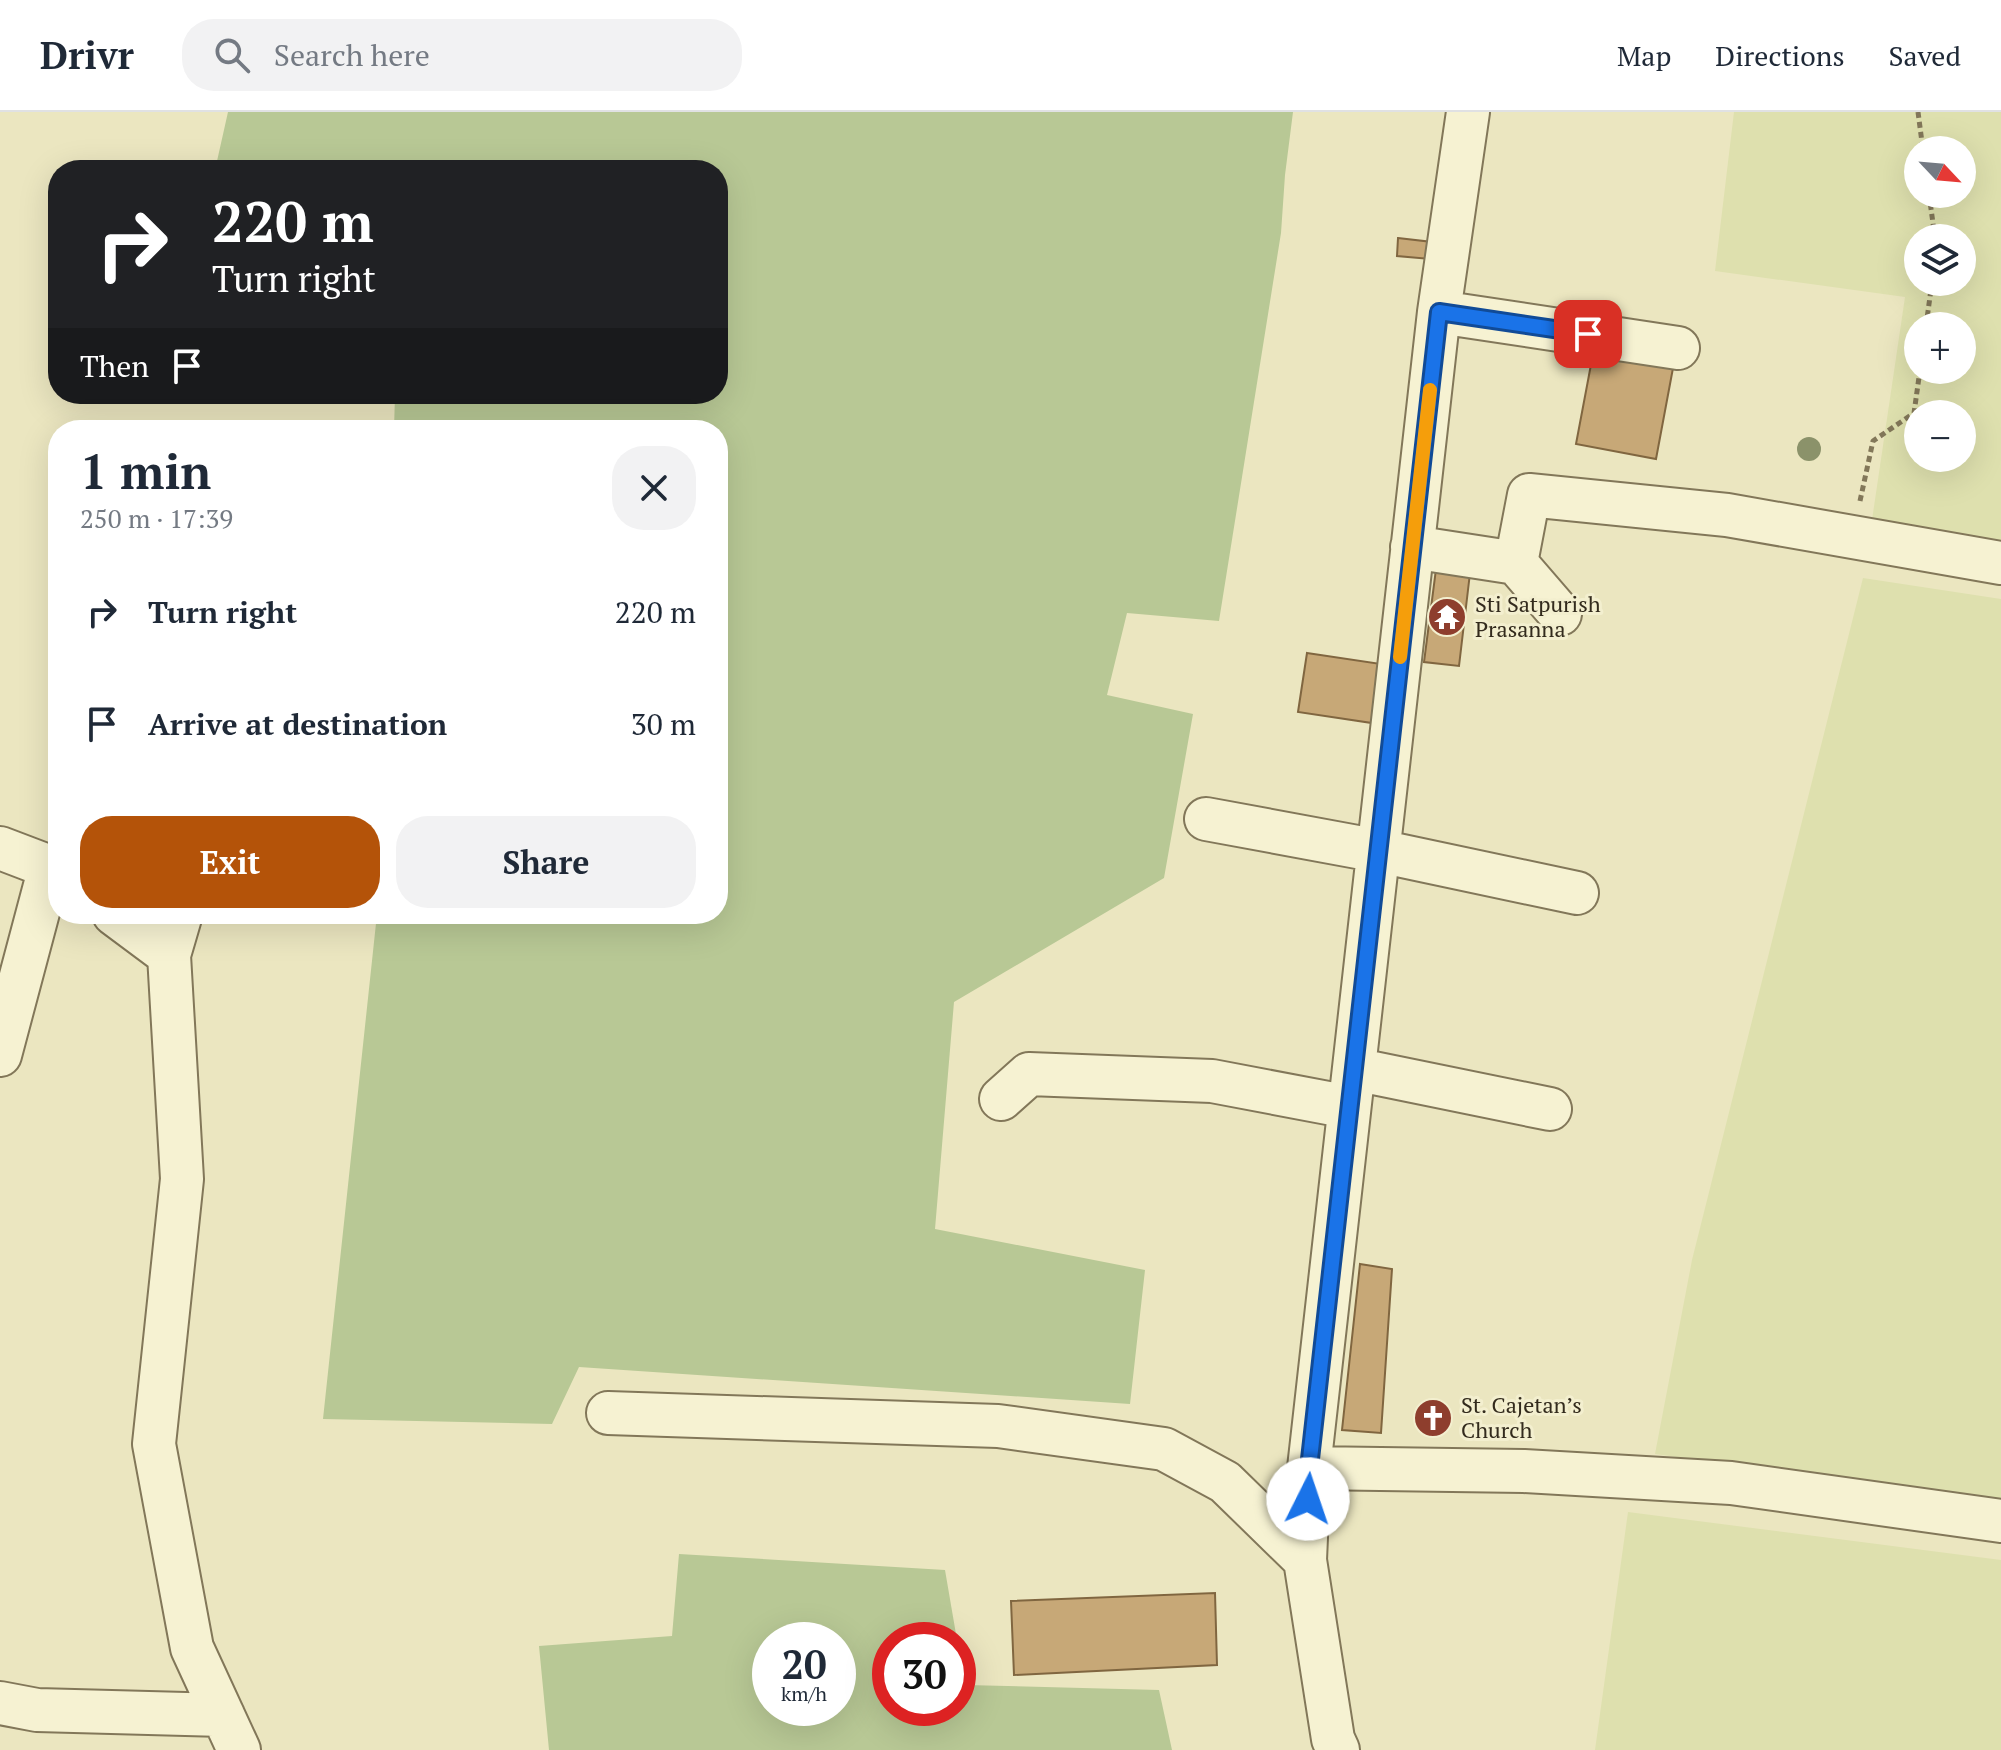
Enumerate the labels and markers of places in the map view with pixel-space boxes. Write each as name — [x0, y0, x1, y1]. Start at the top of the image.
pin — [1554, 300, 1622, 368]
place label: Sti Satpurish Prasanna — [1475, 589, 1601, 643]
temple icon: Sti Satpurish Prasanna — [1426, 596, 1468, 638]
place label: St. Cajetan’s Church — [1461, 1390, 1582, 1444]
church icon: St. Cajetan’s Church — [1412, 1397, 1454, 1439]

